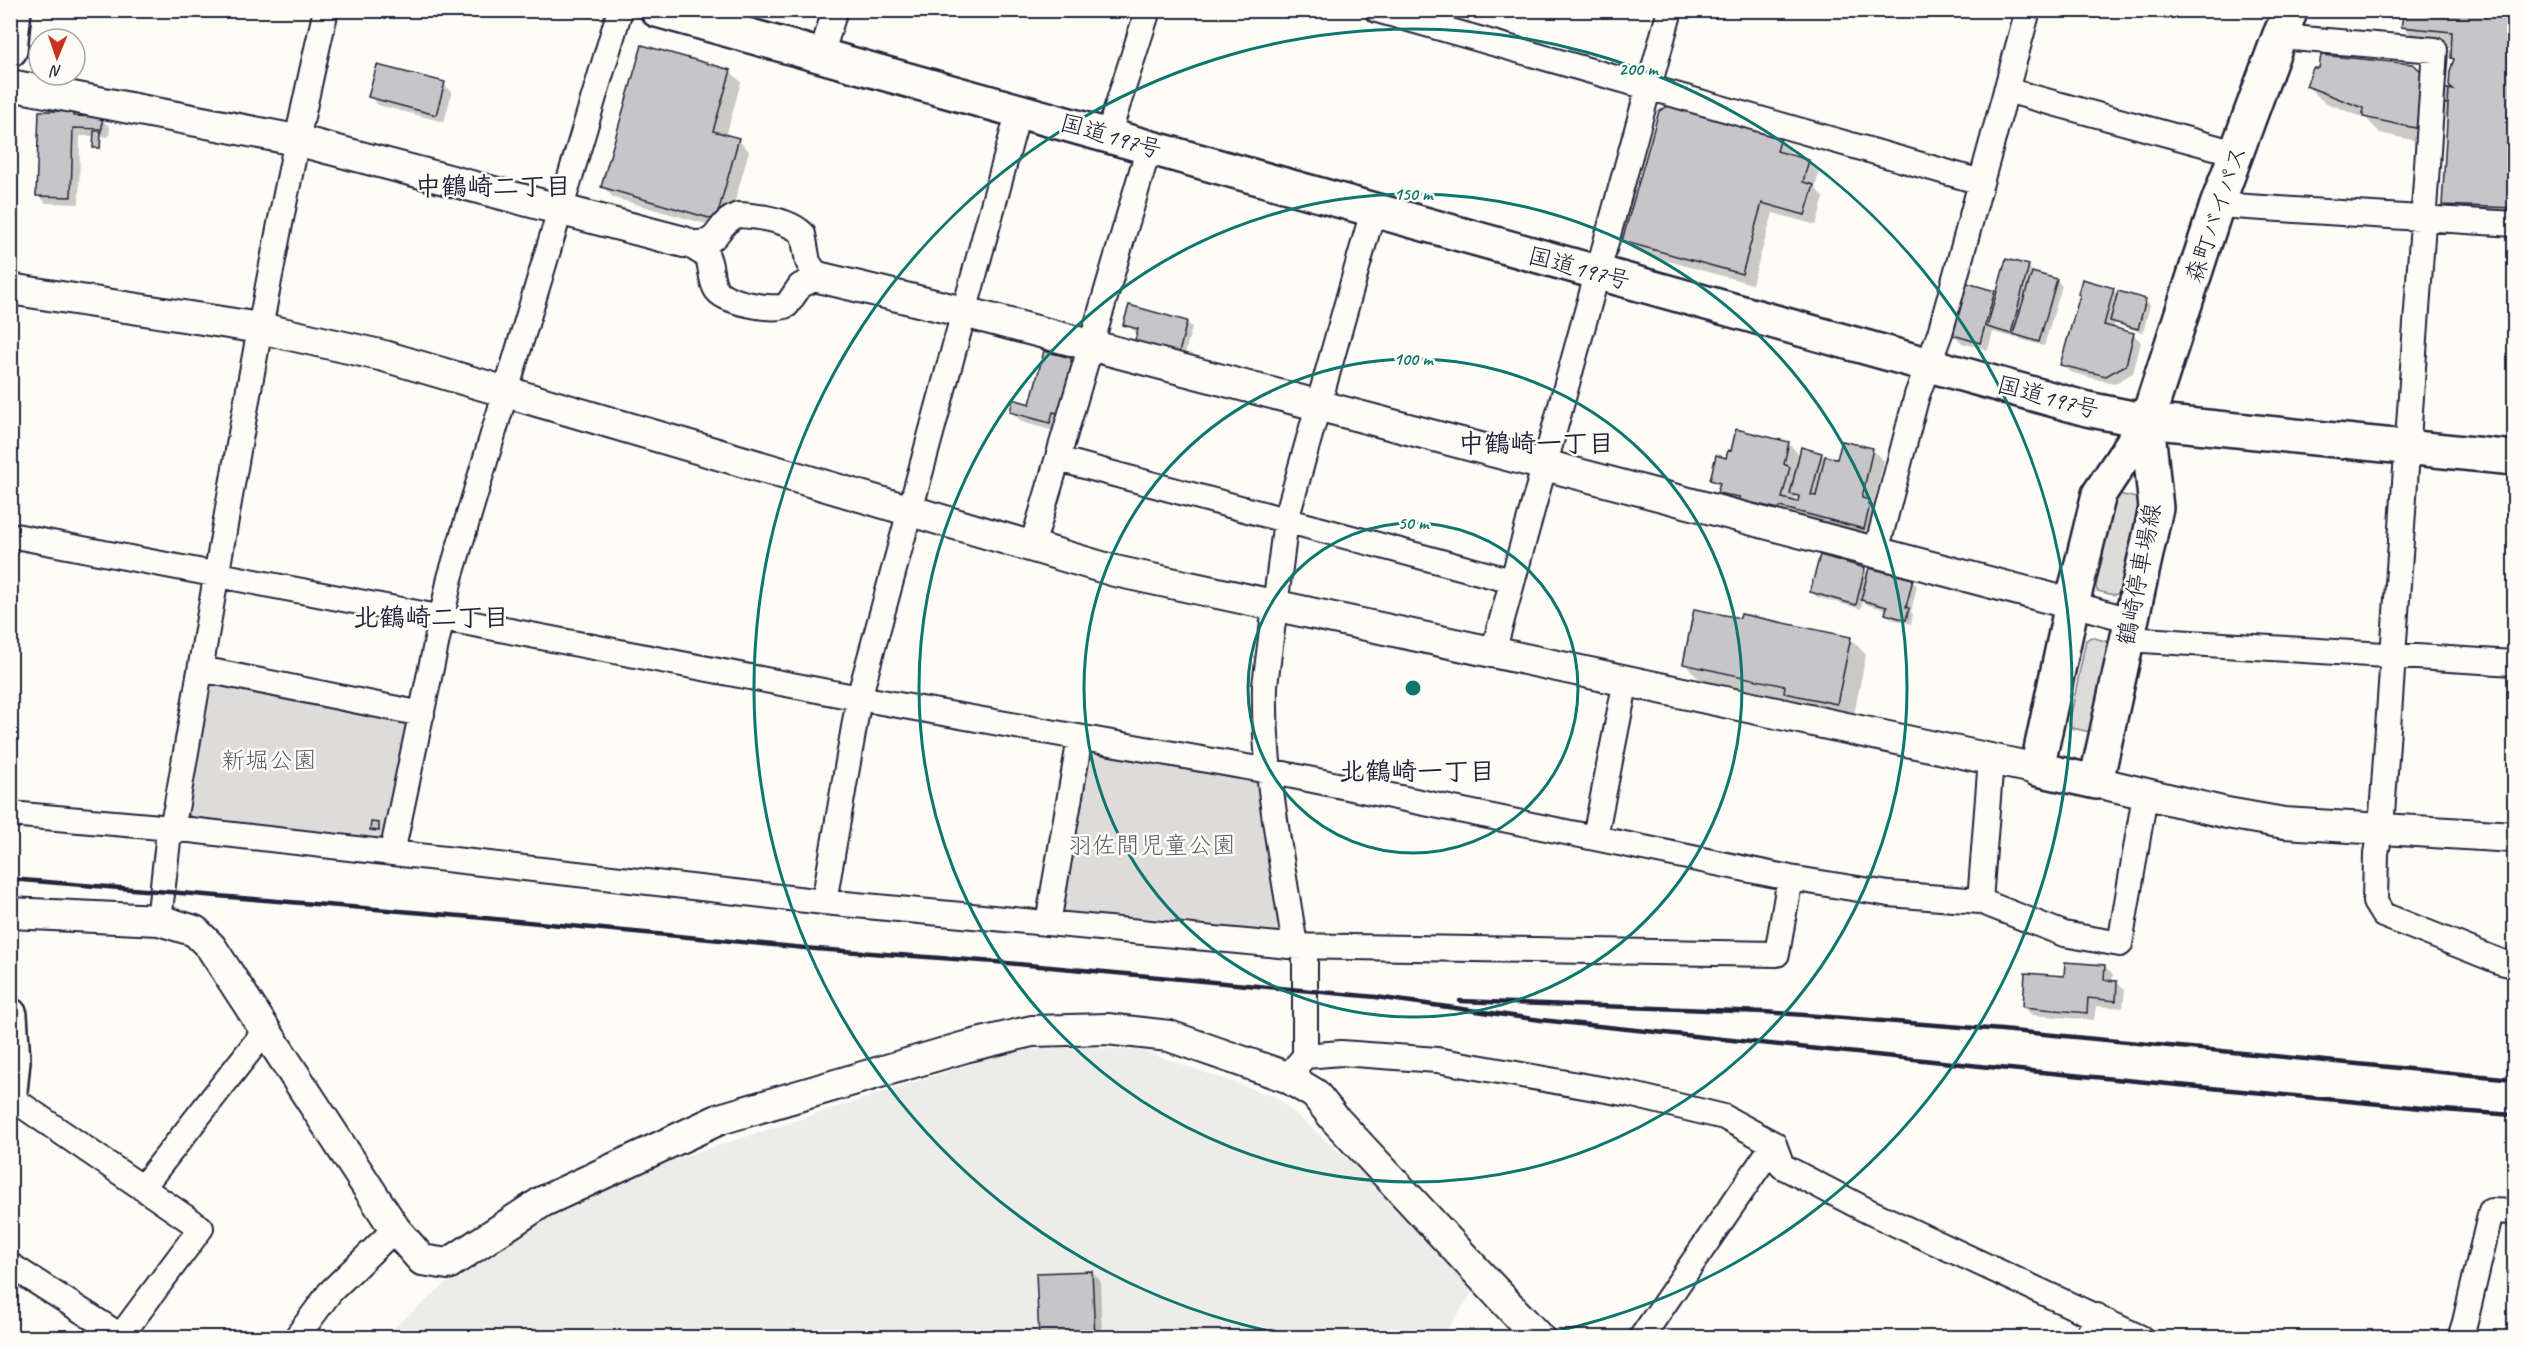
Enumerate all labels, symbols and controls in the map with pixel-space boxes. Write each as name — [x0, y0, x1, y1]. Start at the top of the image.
north arrow — [27, 27, 87, 87]
text: 200 m — [1619, 58, 1659, 80]
text: N — [48, 61, 62, 81]
street label: 国道197号 — [1057, 107, 1165, 165]
street label: 森町バイパス — [2178, 141, 2254, 287]
district label: 中鶴崎二丁目 — [415, 170, 571, 203]
text: 150 m — [1394, 183, 1434, 205]
street label: 国道197号 — [1525, 240, 1633, 296]
text: 100 m — [1394, 348, 1434, 370]
street label: 国道197号 — [1994, 369, 2102, 425]
district label: 中鶴崎一丁目 — [1458, 427, 1614, 460]
street label: 鶴崎停車場線 — [2111, 500, 2167, 648]
text: 50 m — [1398, 512, 1430, 534]
district label: 北鶴崎二丁目 — [353, 601, 509, 634]
centre of rings — [1403, 678, 1423, 698]
park label: 新堀公園 — [221, 745, 317, 775]
district label: 北鶴崎一丁目 — [1339, 755, 1495, 788]
park label: 羽佐間児童公園 — [1068, 830, 1236, 860]

